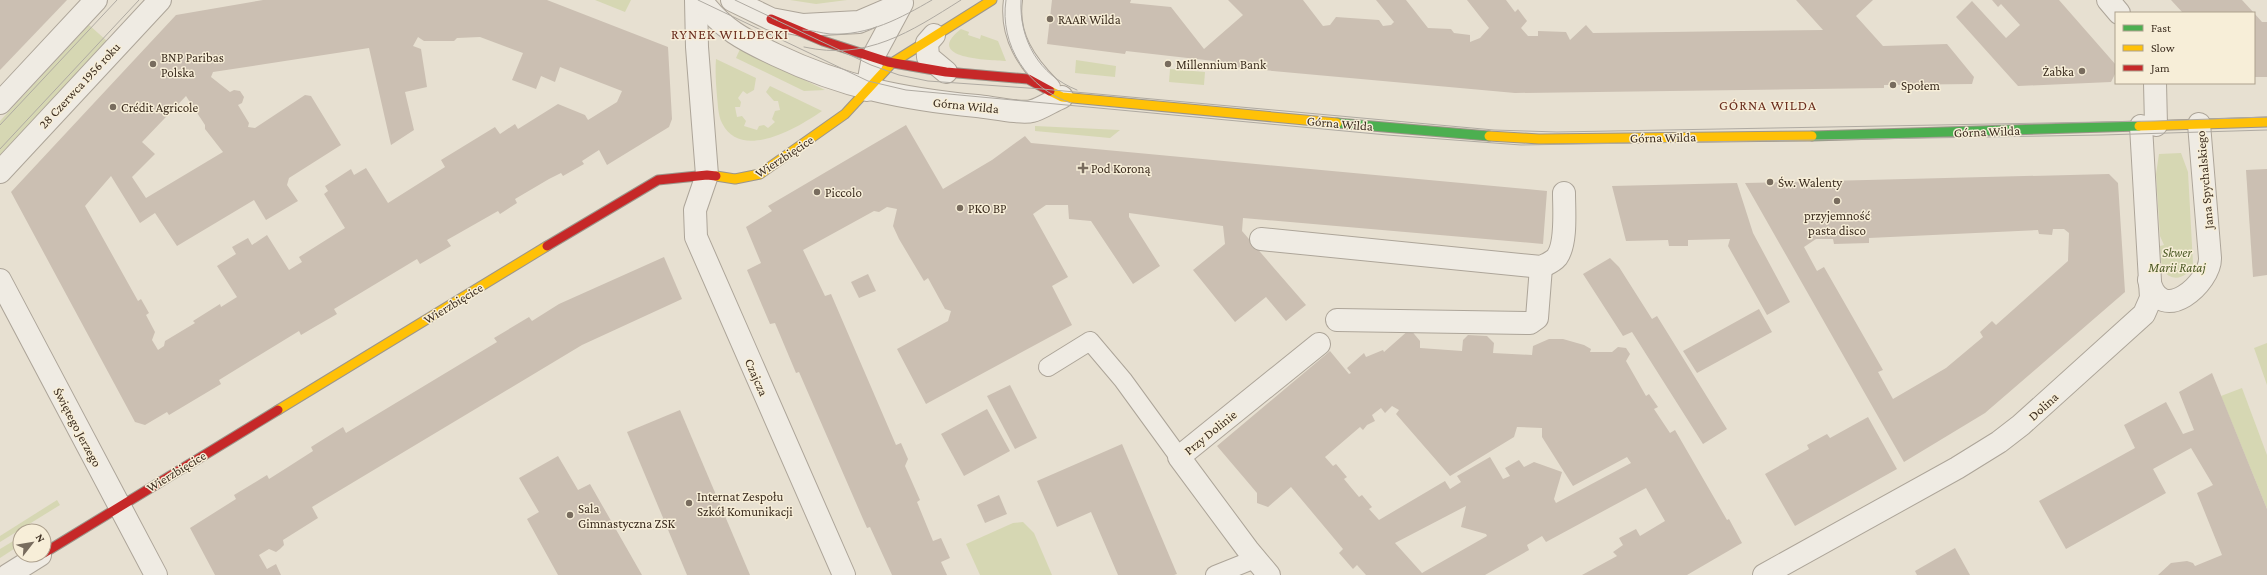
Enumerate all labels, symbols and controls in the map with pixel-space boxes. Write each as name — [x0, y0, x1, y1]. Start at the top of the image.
place label: RAAR Wilda — [1058, 12, 1121, 27]
legend — [2115, 12, 2255, 84]
marker: RAAR Wilda — [1045, 14, 1055, 24]
text: Fast — [2151, 21, 2172, 35]
district label: RYNEK WILDECKI — [671, 26, 789, 42]
street label: 28 Czerwca 1956 roku — [36, 39, 123, 131]
text: Slow — [2151, 41, 2175, 55]
place label: BNP Paribas Polska — [161, 50, 224, 80]
place label: Millennium Bank — [1176, 57, 1267, 72]
marker: BNP Paribas Polska — [148, 59, 158, 69]
marker: Millennium Bank — [1163, 59, 1173, 69]
text: Jam — [2150, 61, 2170, 75]
place label: Żabka — [2042, 64, 2074, 79]
marker: Żabka — [2077, 66, 2087, 76]
place label: Społem — [1901, 78, 1940, 93]
marker: Społem — [1888, 80, 1898, 90]
street label: Górna Wilda — [932, 95, 1000, 116]
district label: GÓRNA WILDA — [1719, 97, 1817, 113]
place label: Crédit Agricole — [121, 100, 199, 115]
marker: Crédit Agricole — [108, 102, 118, 112]
street label: Górna Wilda — [1306, 113, 1374, 134]
street label: Górna Wilda — [1954, 123, 2020, 140]
street label: Górna Wilda — [1630, 129, 1696, 146]
street label: Jana Spychalskiego — [2193, 130, 2216, 231]
street label: Wierzbięcice — [752, 132, 816, 181]
place label: Pod Koroną — [1091, 161, 1152, 176]
marker: Pod Koroną — [1078, 163, 1088, 173]
place label: Św. Walenty — [1778, 175, 1843, 190]
marker: Św. Walenty — [1765, 177, 1775, 187]
place label: Piccolo — [825, 185, 862, 200]
marker: Piccolo — [812, 187, 822, 197]
marker: przyjemność pasta disco — [1832, 196, 1842, 206]
place label: PKO BP — [968, 201, 1007, 216]
marker: PKO BP — [955, 203, 965, 213]
place label: przyjemność pasta disco — [1804, 208, 1871, 238]
park label: Skwer Marii Rataj — [2147, 245, 2206, 276]
street label: Wierzbięcice — [421, 280, 486, 327]
street label: Czajcza — [741, 356, 771, 399]
street label: Świętego Jerzego — [50, 385, 105, 469]
street label: Dolina — [2025, 389, 2061, 424]
street label: Przy Dolinie — [1181, 407, 1240, 458]
street label: Wierzbięcice — [144, 448, 209, 495]
place label: Internat Zespołu Szkół Komunikacji — [697, 489, 793, 520]
marker: Internat Zespołu Szkół Komunikacji — [684, 498, 694, 508]
place label: Sala Gimnastyczna ZSK — [578, 501, 675, 531]
marker: Sala Gimnastyczna ZSK — [565, 510, 575, 520]
north arrow — [12, 523, 52, 563]
text: N — [33, 532, 48, 545]

